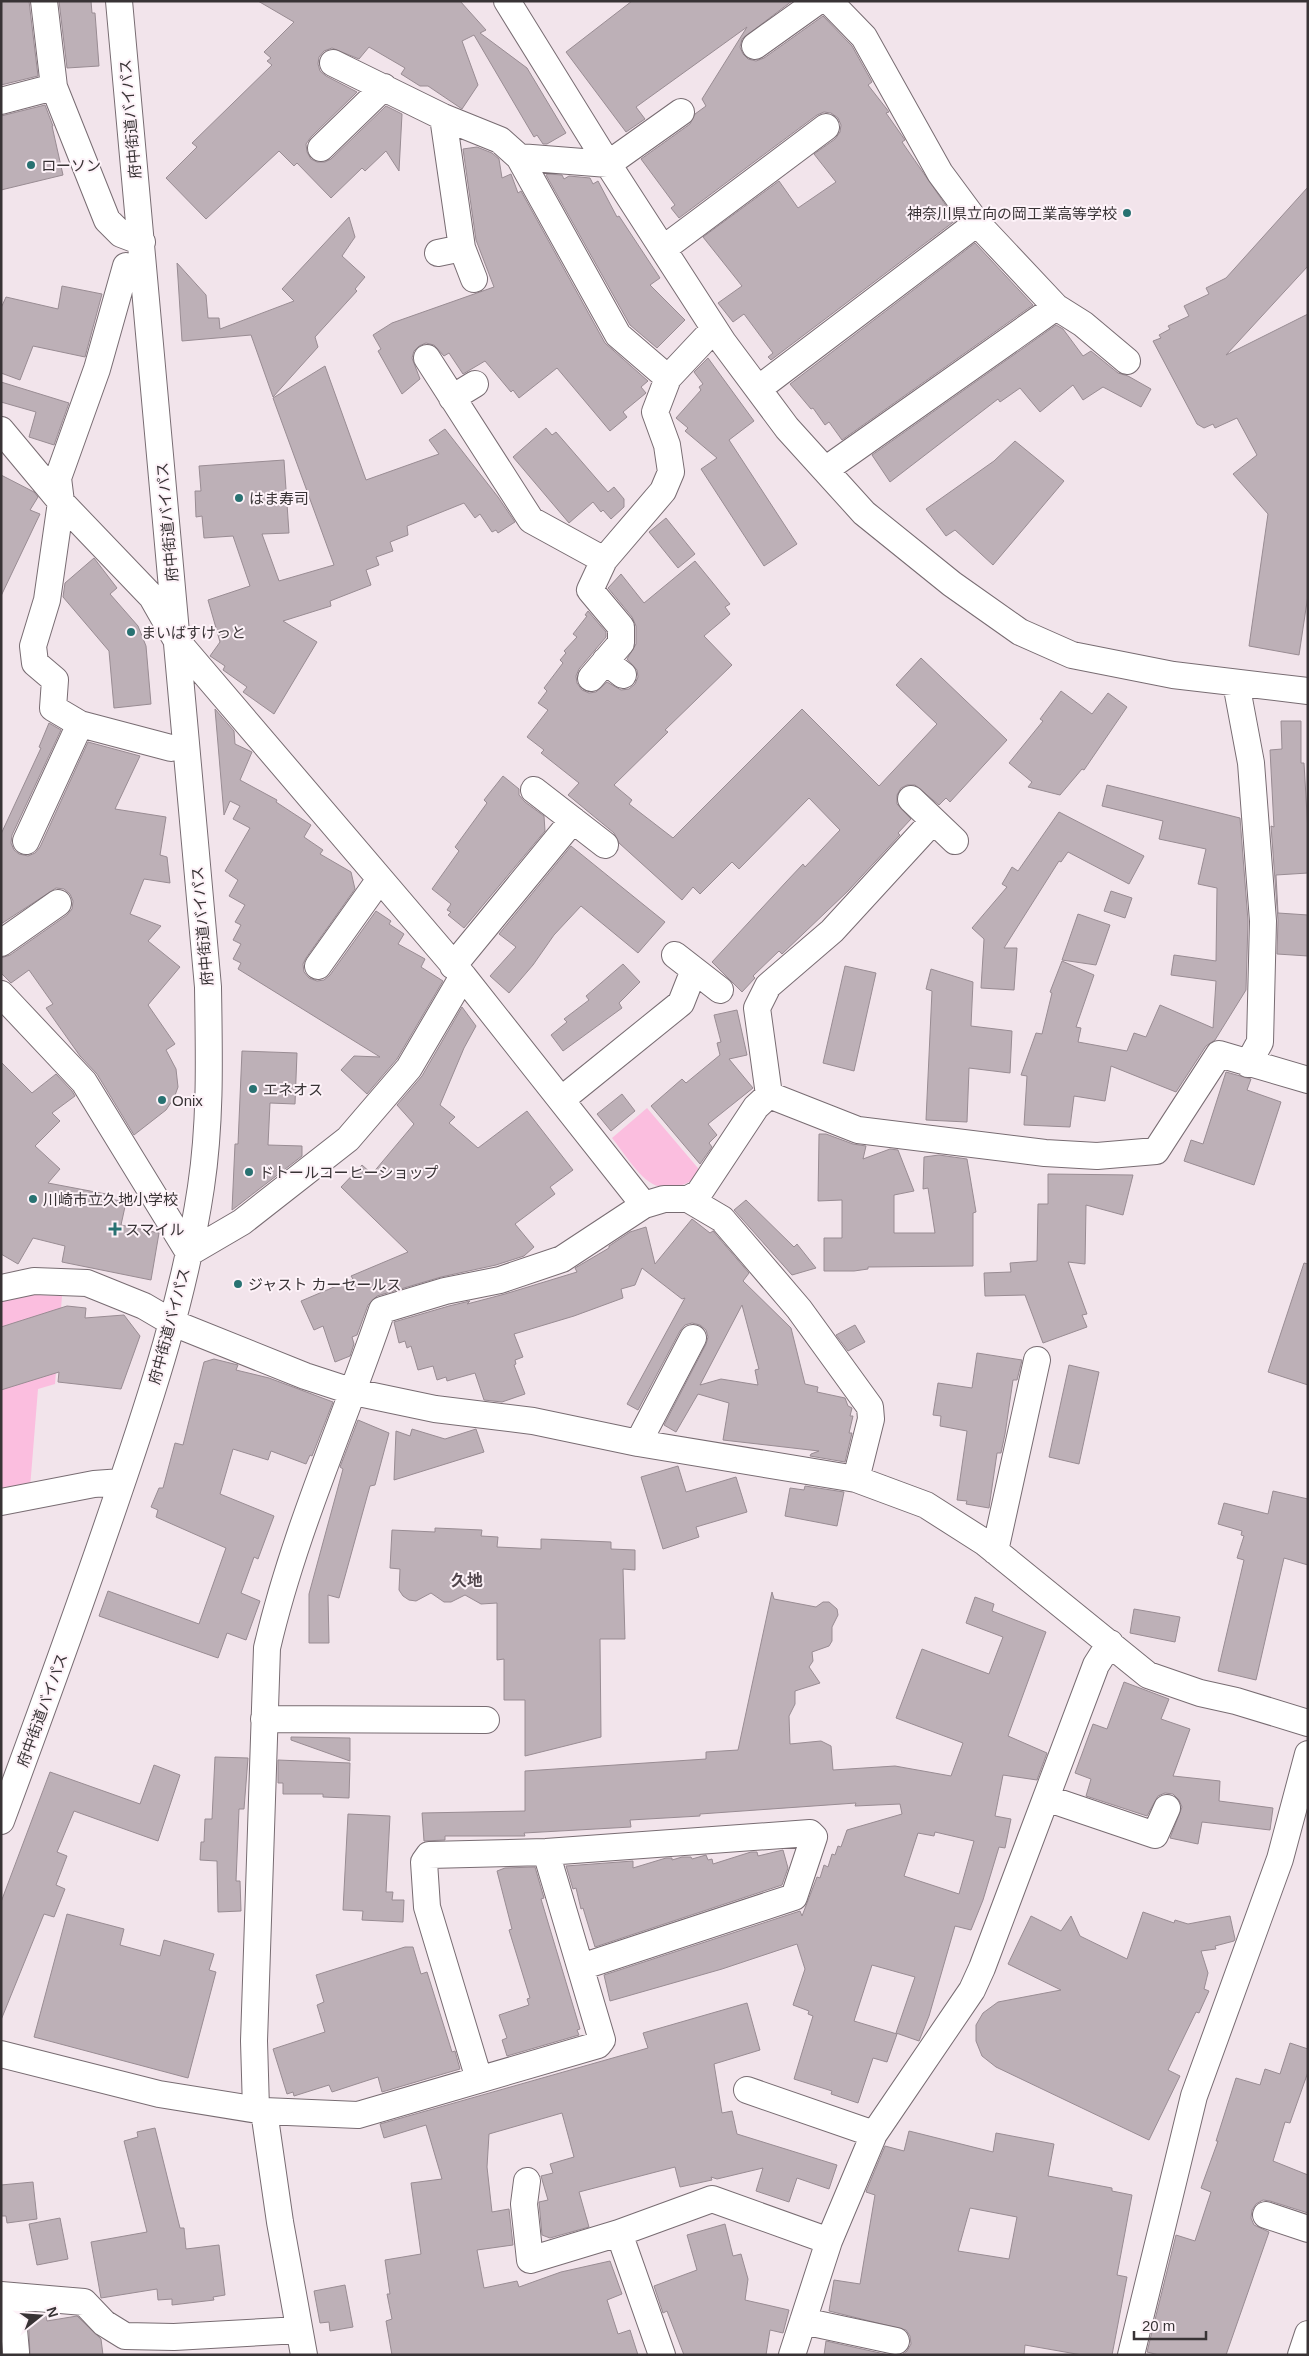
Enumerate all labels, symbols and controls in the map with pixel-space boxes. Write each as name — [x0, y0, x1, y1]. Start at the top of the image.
street label: 府中街道バイパス — [116, 59, 144, 179]
place label: ローソン — [41, 157, 101, 174]
marker: ローソン — [25, 159, 37, 171]
place label: 神奈川県立向の岡工業高等学校 — [907, 205, 1117, 222]
marker: 神奈川県立向の岡工業高等学校 — [1121, 207, 1133, 219]
street label: 府中街道バイパス — [153, 462, 181, 582]
place label: はま寿司 — [249, 490, 309, 507]
marker: はま寿司 — [233, 492, 245, 504]
place label: まいばすけっと — [141, 624, 246, 641]
marker: まいばすけっと — [125, 626, 137, 638]
street label: 府中街道バイパス — [188, 866, 216, 986]
place label: エネオス — [263, 1081, 323, 1098]
marker: エネオス — [247, 1083, 259, 1095]
place label: Onix — [172, 1092, 203, 1109]
marker: Onix — [156, 1094, 168, 1106]
place label: ドトールコーヒーショップ — [259, 1164, 438, 1181]
marker: ドトールコーヒーショップ — [243, 1166, 255, 1178]
place label: 川崎市立久地小学校 — [43, 1191, 178, 1208]
marker: 川崎市立久地小学校 — [27, 1193, 39, 1205]
place label: スマイル — [125, 1221, 185, 1238]
marker: スマイル — [109, 1223, 121, 1235]
street label: 府中街道バイパス — [145, 1266, 193, 1386]
place label: ジャスト カーセールス — [248, 1276, 401, 1293]
marker: ジャスト カーセールス — [232, 1278, 244, 1290]
district label: 久地 — [451, 1572, 483, 1589]
street label: 府中街道バイパス — [14, 1651, 70, 1769]
north arrow — [15, 2291, 65, 2341]
text: N — [43, 2305, 62, 2319]
scale bar — [1134, 2308, 1206, 2340]
text: 20 m — [1142, 2317, 1175, 2334]

